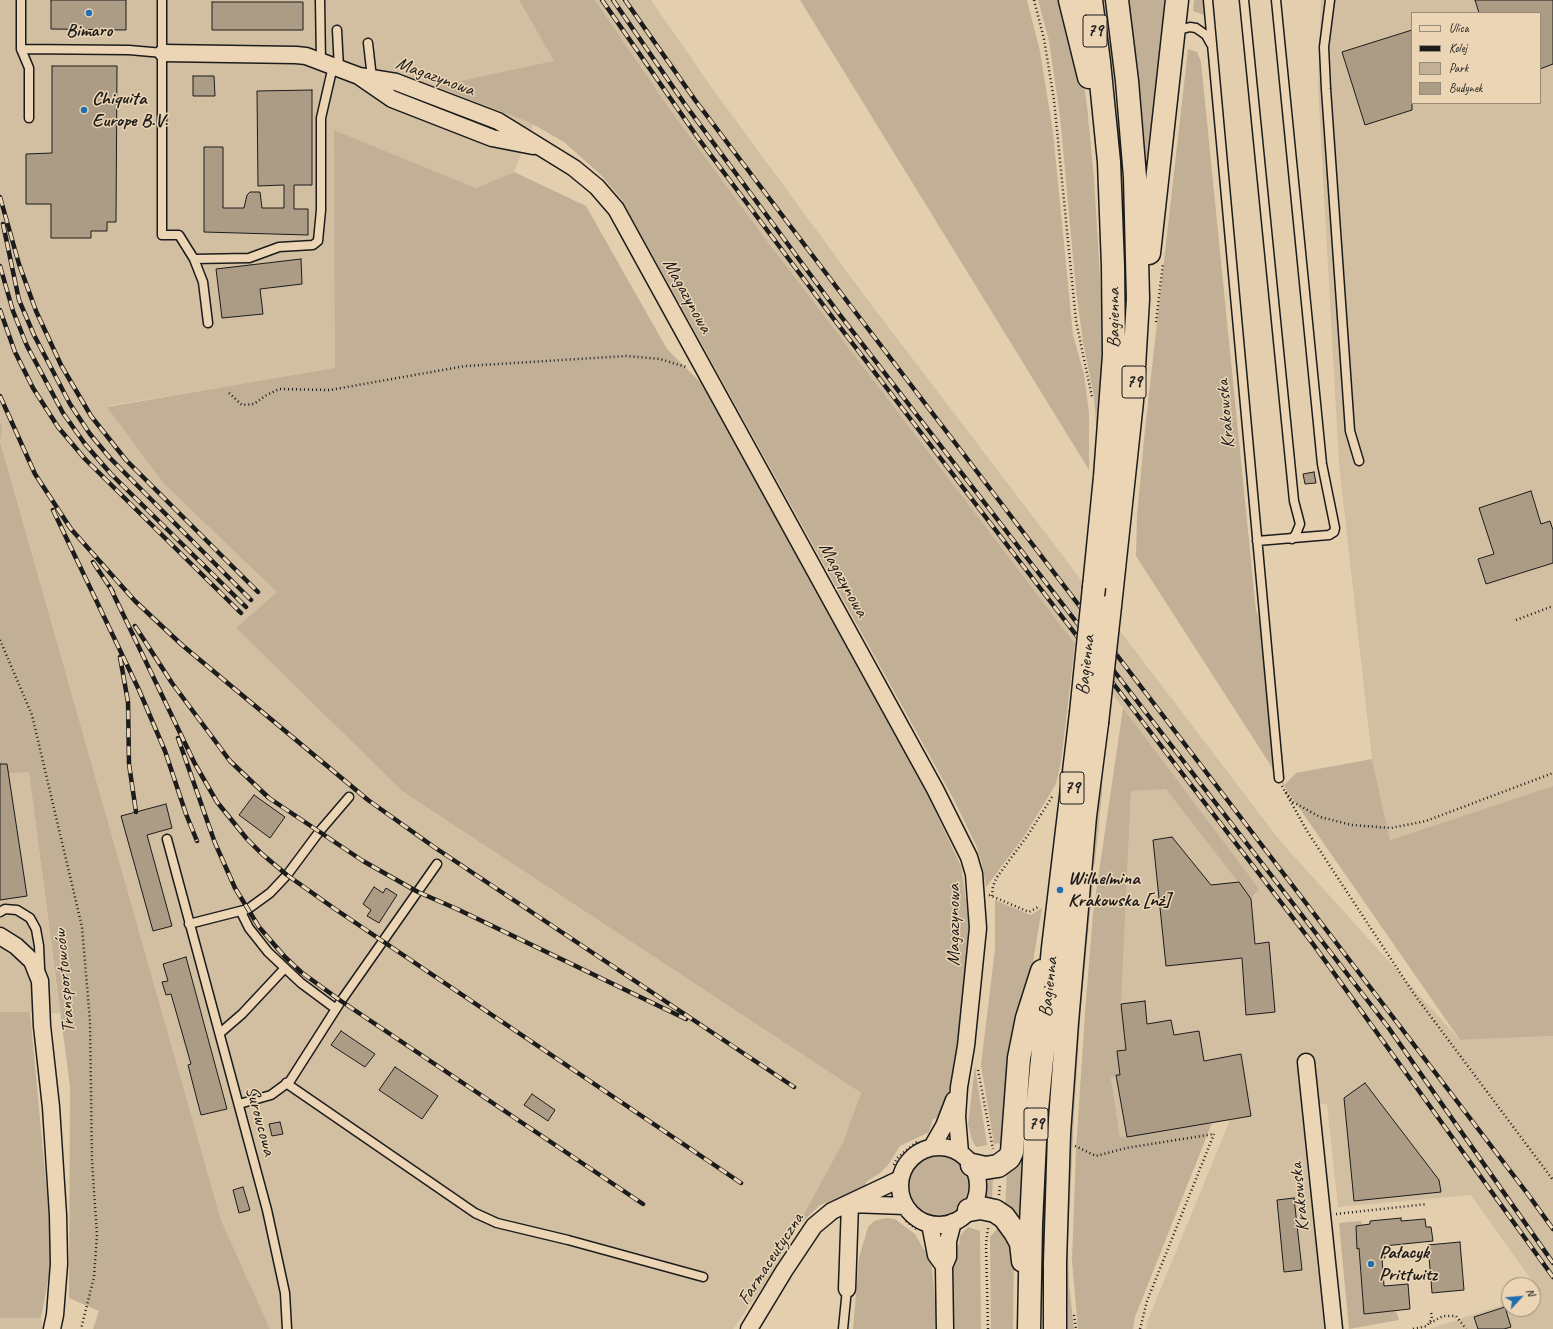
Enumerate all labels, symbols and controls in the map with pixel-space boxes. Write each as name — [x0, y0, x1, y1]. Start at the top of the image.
marker: Bimaro — [84, 8, 94, 18]
legend — [1411, 12, 1541, 104]
road number: 79 — [1083, 15, 1107, 47]
place label: Bimaro — [66, 20, 112, 42]
text: Ulica — [1449, 20, 1468, 36]
text: Kolej — [1449, 40, 1467, 56]
street label: Magazynowa — [392, 52, 478, 102]
text: Park — [1449, 60, 1468, 76]
text: Budynek — [1449, 80, 1482, 96]
place label: Chiquita Europe B.V. — [92, 88, 168, 132]
marker: Chiquita Europe B.V. — [79, 105, 89, 115]
street label: Magazynowa — [657, 255, 717, 337]
street label: Bagienna — [1103, 288, 1125, 348]
road number: 79 — [1122, 366, 1146, 398]
street label: Krakowska — [1212, 379, 1240, 449]
street label: Magazynowa — [813, 539, 873, 621]
street label: Bagienna — [1072, 634, 1100, 696]
road number: 79 — [1060, 772, 1084, 804]
place label: Wilhelmina Krakowska [nż] — [1068, 868, 1170, 912]
street label: Magazynowa — [943, 884, 965, 966]
marker: Wilhelmina Krakowska [nż] — [1055, 885, 1065, 895]
street label: Transportowców — [49, 928, 81, 1034]
street label: Bagienna — [1035, 956, 1063, 1018]
street label: Surowcowa — [240, 1084, 280, 1158]
road number: 79 — [1024, 1108, 1048, 1140]
street label: Krakowska — [1285, 1161, 1315, 1233]
street label: Farmaceutyczna — [733, 1209, 809, 1309]
place label: Pałacyk Prittwitz — [1379, 1242, 1437, 1286]
marker: Pałacyk Prittwitz — [1366, 1259, 1376, 1269]
north arrow — [1501, 1277, 1541, 1317]
text: N — [1523, 1286, 1539, 1298]

